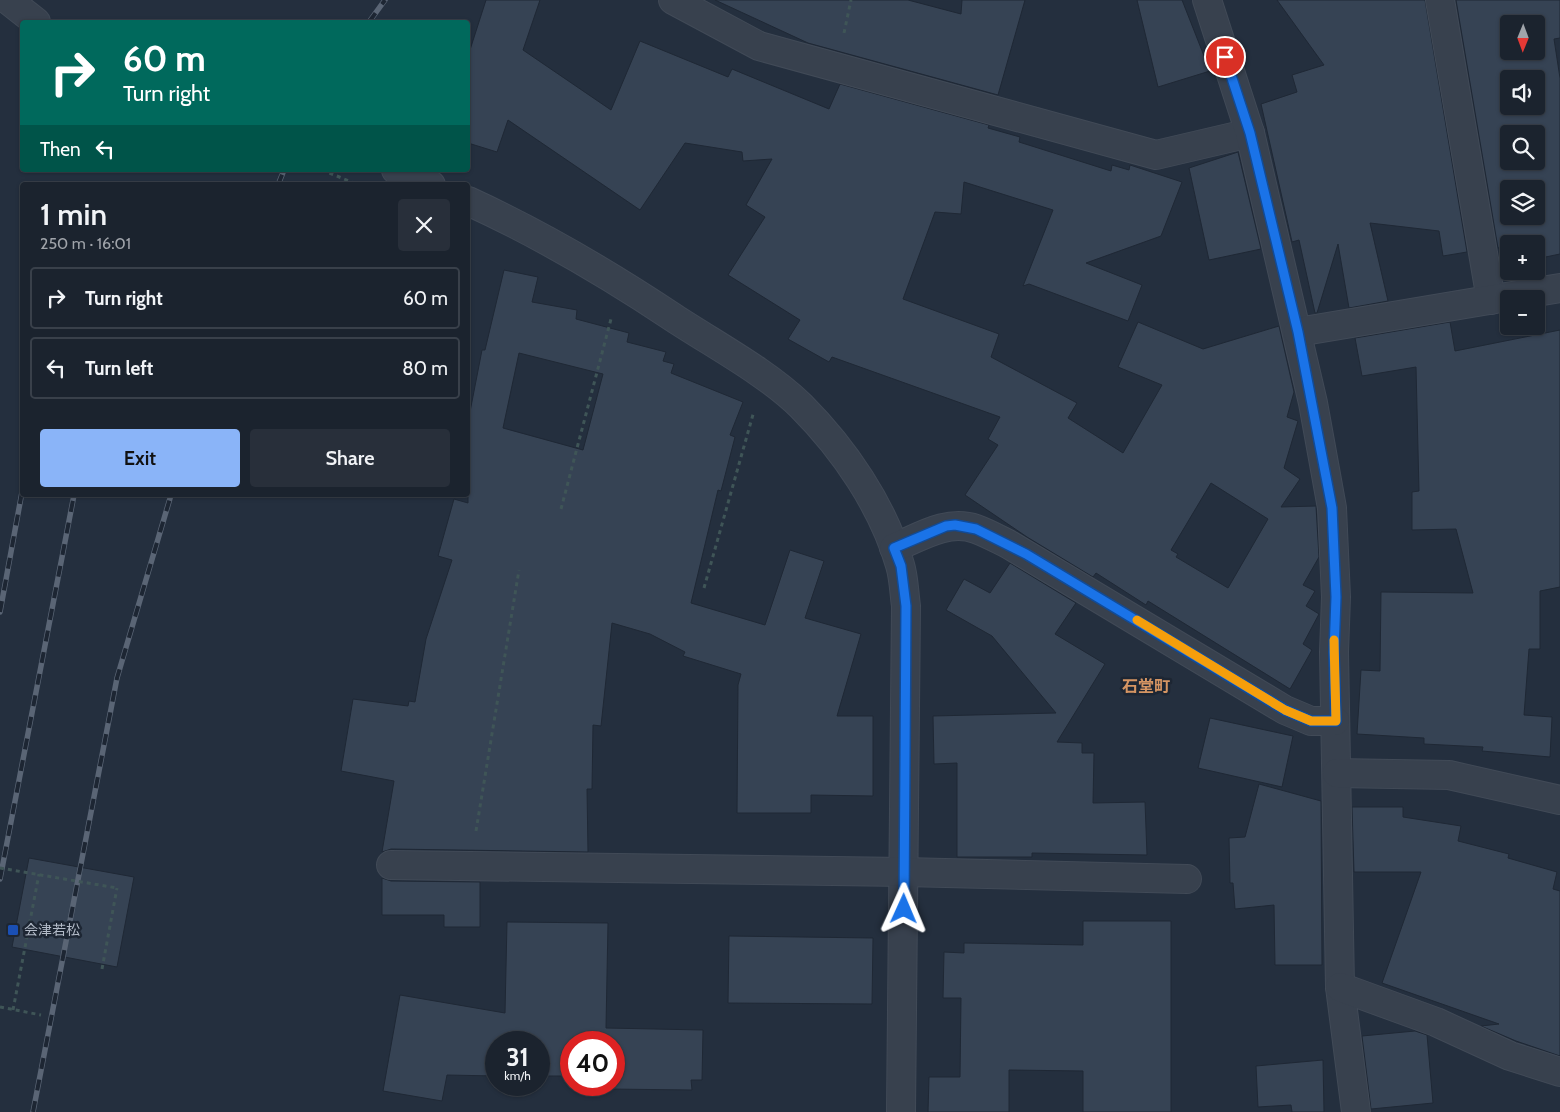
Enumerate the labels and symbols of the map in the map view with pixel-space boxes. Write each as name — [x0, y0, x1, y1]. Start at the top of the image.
north arrow — [1500, 15, 1545, 60]
pin — [1204, 36, 1246, 78]
district label: 石堂町 — [1122, 677, 1170, 696]
position arrow — [877, 882, 929, 934]
place label: 会津若松 — [24, 921, 80, 939]
marker: 会津若松 — [6, 923, 20, 937]
speed limit sign: 40 — [560, 1031, 625, 1096]

